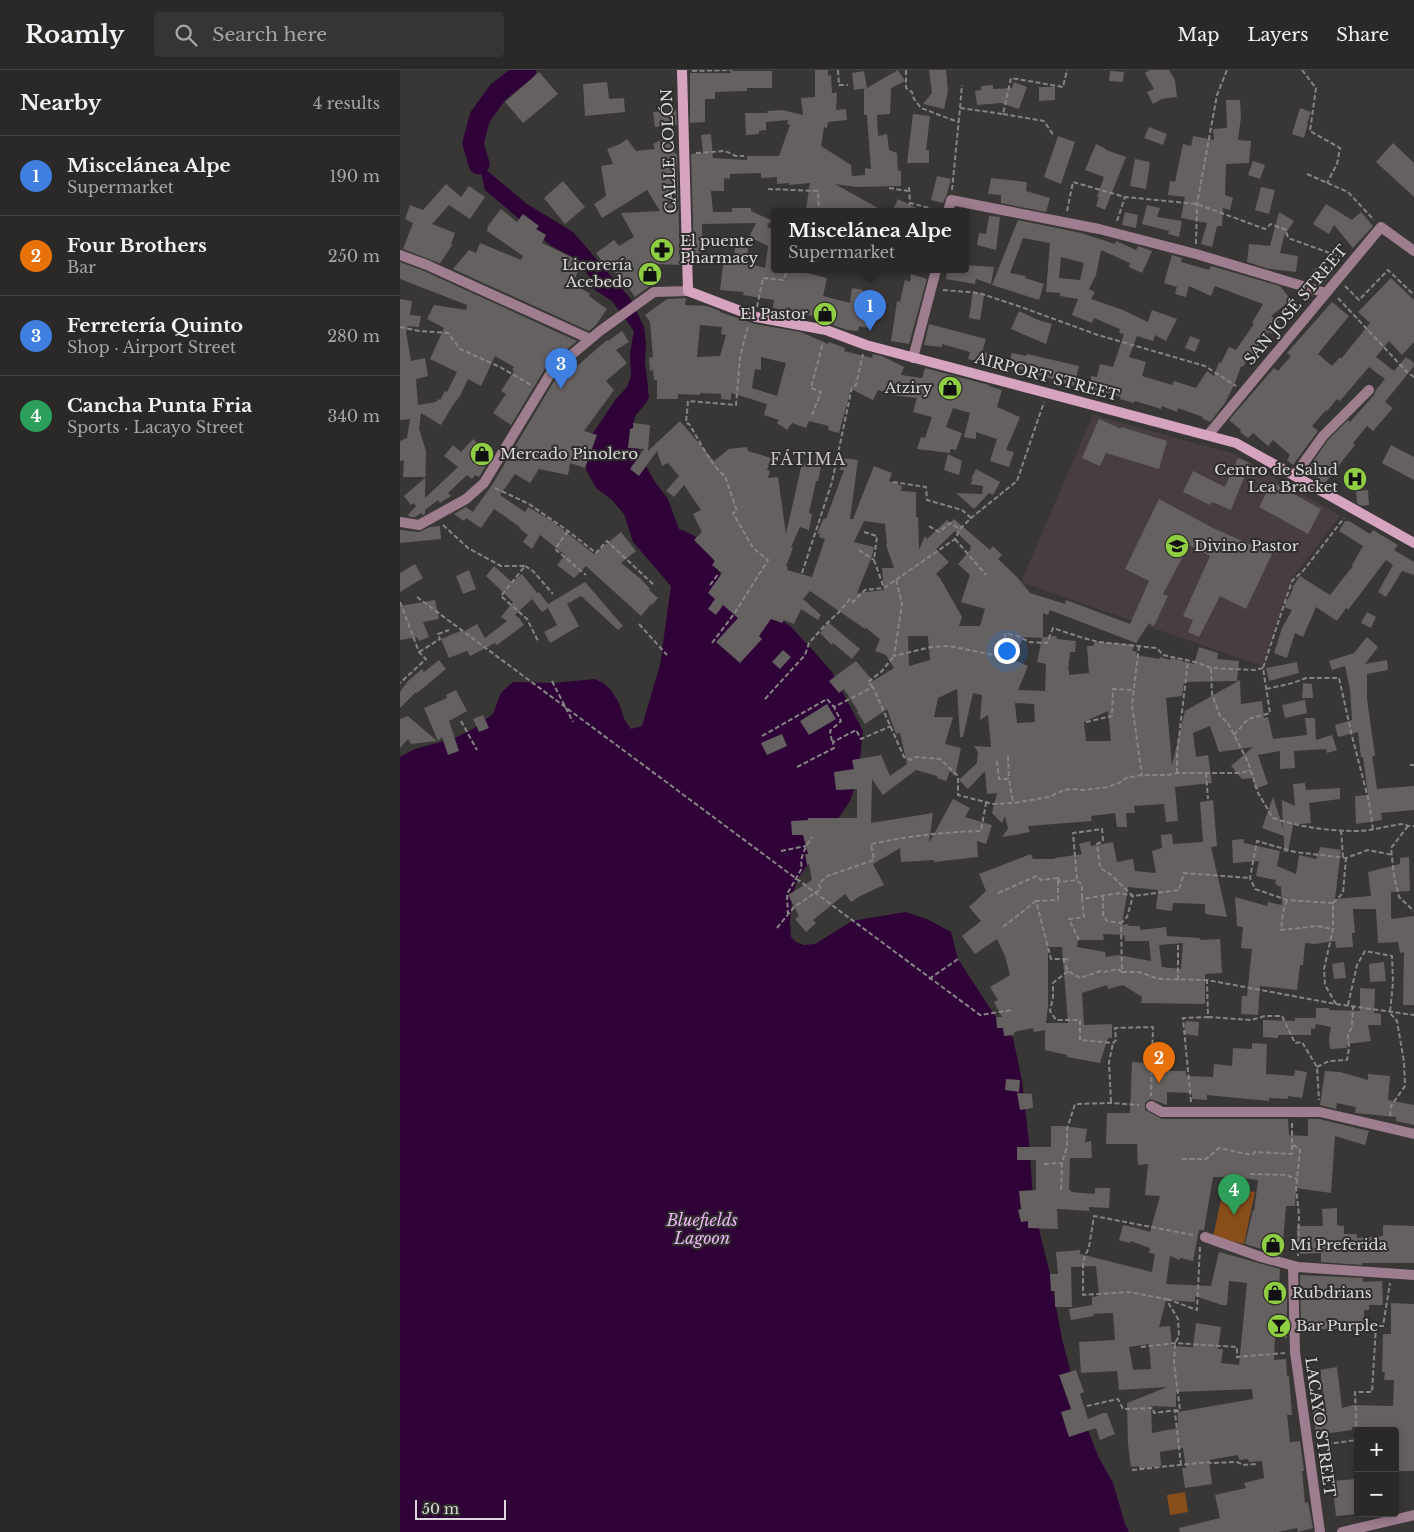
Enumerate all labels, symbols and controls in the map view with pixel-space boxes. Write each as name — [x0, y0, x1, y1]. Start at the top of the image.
search box — [154, 12, 504, 57]
text: Roamly — [25, 20, 124, 49]
icon: search — [172, 21, 200, 49]
text: Search here — [212, 23, 327, 46]
text: Map — [1178, 24, 1219, 46]
text: Layers — [1247, 24, 1308, 46]
text: Share — [1336, 24, 1389, 46]
street label: CALLE COLÓN — [657, 88, 680, 214]
text: Nearby — [20, 90, 101, 116]
text: 4 results — [313, 93, 380, 113]
text: Miscelánea Alpe — [67, 154, 231, 177]
text: 1 — [33, 166, 39, 186]
text: 190 m — [329, 166, 380, 186]
text: Supermarket — [67, 177, 174, 197]
popup — [771, 208, 969, 273]
text: Miscelánea Alpe — [788, 219, 952, 242]
place label: El puente Pharmacy — [680, 231, 759, 267]
text: Four Brothers — [67, 234, 207, 257]
pharmacy icon: El puente Pharmacy — [649, 237, 675, 263]
street label: SAN JOSÉ STREET — [1240, 241, 1351, 369]
text: Supermarket — [788, 242, 895, 262]
text: 2 — [31, 246, 41, 266]
text: 250 m — [328, 246, 380, 266]
place label: Licorería Acebedo — [562, 255, 633, 291]
text: Bar — [67, 257, 96, 277]
shop icon: Licorería Acebedo — [637, 261, 663, 287]
pin: 1 — [854, 290, 886, 331]
shop icon: El Pastor — [812, 301, 838, 327]
place label: El Pastor — [740, 304, 809, 323]
text: Ferretería Quinto — [67, 314, 243, 337]
text: 3 — [31, 326, 41, 346]
text: 280 m — [327, 326, 380, 346]
text: Shop · Airport Street — [67, 337, 236, 357]
pin: 3 — [545, 348, 577, 389]
street label: AIRPORT STREET — [972, 348, 1121, 405]
shop icon: Atziry — [937, 375, 963, 401]
place label: Atziry — [884, 378, 932, 397]
text: Cancha Punta Fria — [67, 394, 252, 417]
text: 4 — [31, 406, 41, 426]
text: 340 m — [328, 406, 380, 426]
text: Sports · Lacayo Street — [67, 417, 244, 437]
shop icon: Mercado Pinolero — [469, 441, 495, 467]
place label: Mercado Pinolero — [500, 444, 638, 463]
district label: FÁTIMA — [770, 449, 846, 469]
place label: Centro de Salud Lea Bracket — [1214, 460, 1338, 496]
hospital icon: Centro de Salud Lea Bracket — [1342, 466, 1368, 492]
school or university icon: Divino Pastor — [1164, 533, 1190, 559]
place label: Divino Pastor — [1194, 536, 1300, 555]
your location — [994, 638, 1020, 664]
pin: 2 — [1143, 1042, 1175, 1083]
pin: 4 — [1218, 1174, 1250, 1215]
water label: Bluefields Lagoon — [665, 1210, 738, 1248]
shop icon: Mi Preferida — [1260, 1232, 1286, 1258]
place label: Mi Preferida — [1290, 1235, 1388, 1254]
shop icon: Rubdrians — [1262, 1280, 1288, 1306]
place label: Rubdrians — [1292, 1283, 1372, 1302]
bar icon: Bar Purple — [1266, 1313, 1292, 1339]
place label: Bar Purple — [1296, 1316, 1378, 1335]
street label: LACAYO STREET — [1301, 1356, 1340, 1498]
map controls — [1354, 1427, 1399, 1517]
button: + — [1354, 1427, 1399, 1472]
button: − — [1354, 1472, 1399, 1517]
scale bar — [415, 1497, 506, 1520]
text: 50 m — [422, 1500, 459, 1518]

